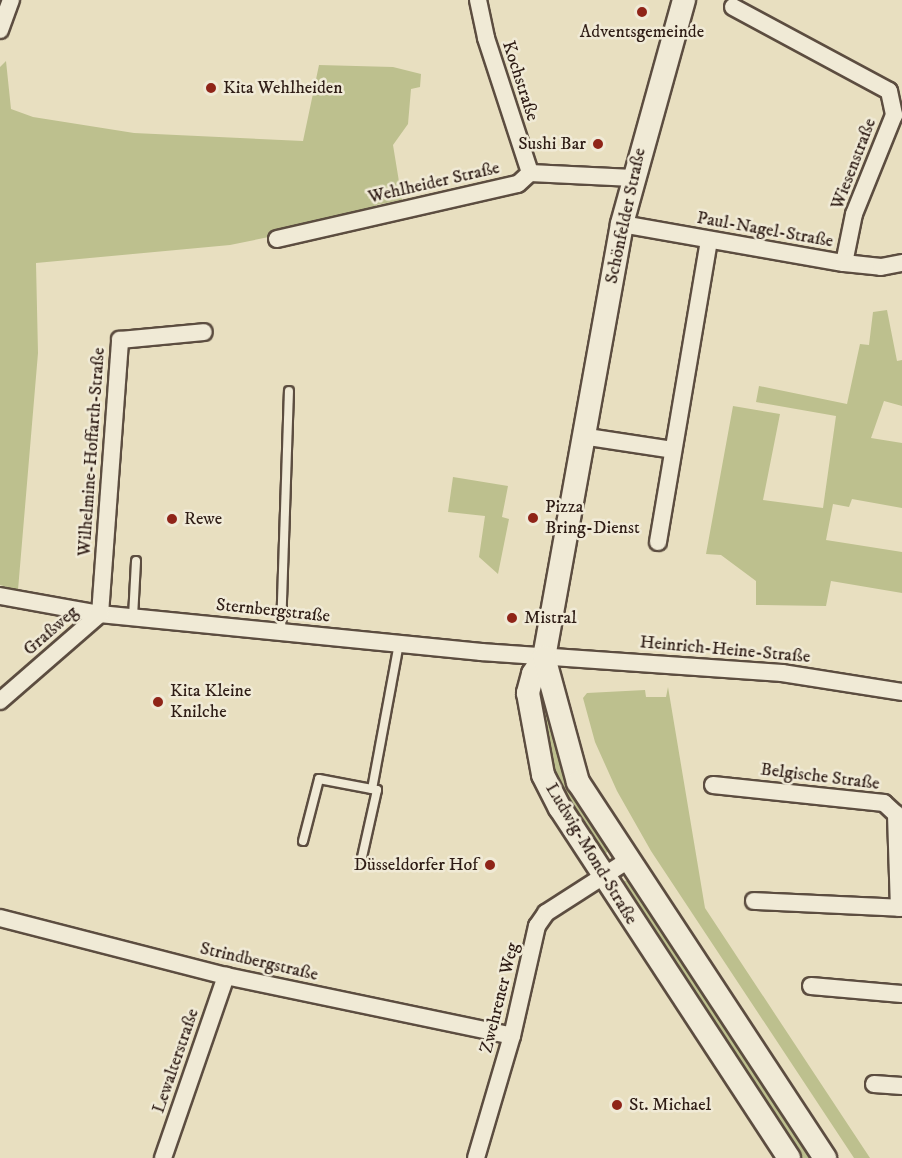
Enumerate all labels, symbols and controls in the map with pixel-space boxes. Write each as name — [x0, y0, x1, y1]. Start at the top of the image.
marker: Adventsgemeinde — [635, 5, 649, 19]
place label: Adventsgemeinde — [580, 21, 704, 43]
street label: Kochstraße — [497, 38, 543, 124]
place label: Kita Wehlheiden — [223, 77, 343, 99]
marker: Kita Wehlheiden — [204, 81, 218, 95]
street label: Wiesenstraße — [827, 115, 881, 213]
place label: Sushi Bar — [518, 133, 586, 155]
marker: Sushi Bar — [591, 137, 605, 151]
street label: Schönfelder Straße — [601, 146, 651, 286]
street label: Wehlheider Straße — [366, 157, 502, 209]
street label: Paul-Nagel-Straße — [695, 207, 835, 253]
street label: Wilhelmine-Hoffarth-Straße — [74, 347, 110, 557]
place label: Pizza Bring-Dienst — [545, 497, 640, 540]
place label: Rewe — [184, 508, 222, 530]
marker: Pizza Bring-Dienst — [526, 511, 540, 525]
marker: Rewe — [165, 512, 179, 526]
street label: Sternbergstraße — [215, 594, 331, 628]
street label: Graßweg — [19, 601, 83, 661]
place label: Mistral — [524, 607, 577, 629]
marker: Mistral — [505, 611, 519, 625]
street label: Heinrich-Heine-Straße — [639, 632, 811, 668]
place label: Kita Kleine Knilche — [170, 681, 251, 724]
marker: Kita Kleine Knilche — [151, 695, 165, 709]
street label: Belgische Straße — [759, 759, 881, 795]
street label: Ludwig-Mond-Straße — [540, 779, 642, 929]
place label: Düsseldorfer Hof — [354, 854, 478, 876]
marker: Düsseldorfer Hof — [483, 858, 497, 872]
street label: Strindbergstraße — [198, 938, 320, 986]
street label: Zwehrener Weg — [476, 941, 524, 1055]
street label: Lewalterstraße — [148, 1006, 204, 1116]
place label: St. Michael — [629, 1094, 711, 1116]
marker: St. Michael — [610, 1098, 624, 1112]

